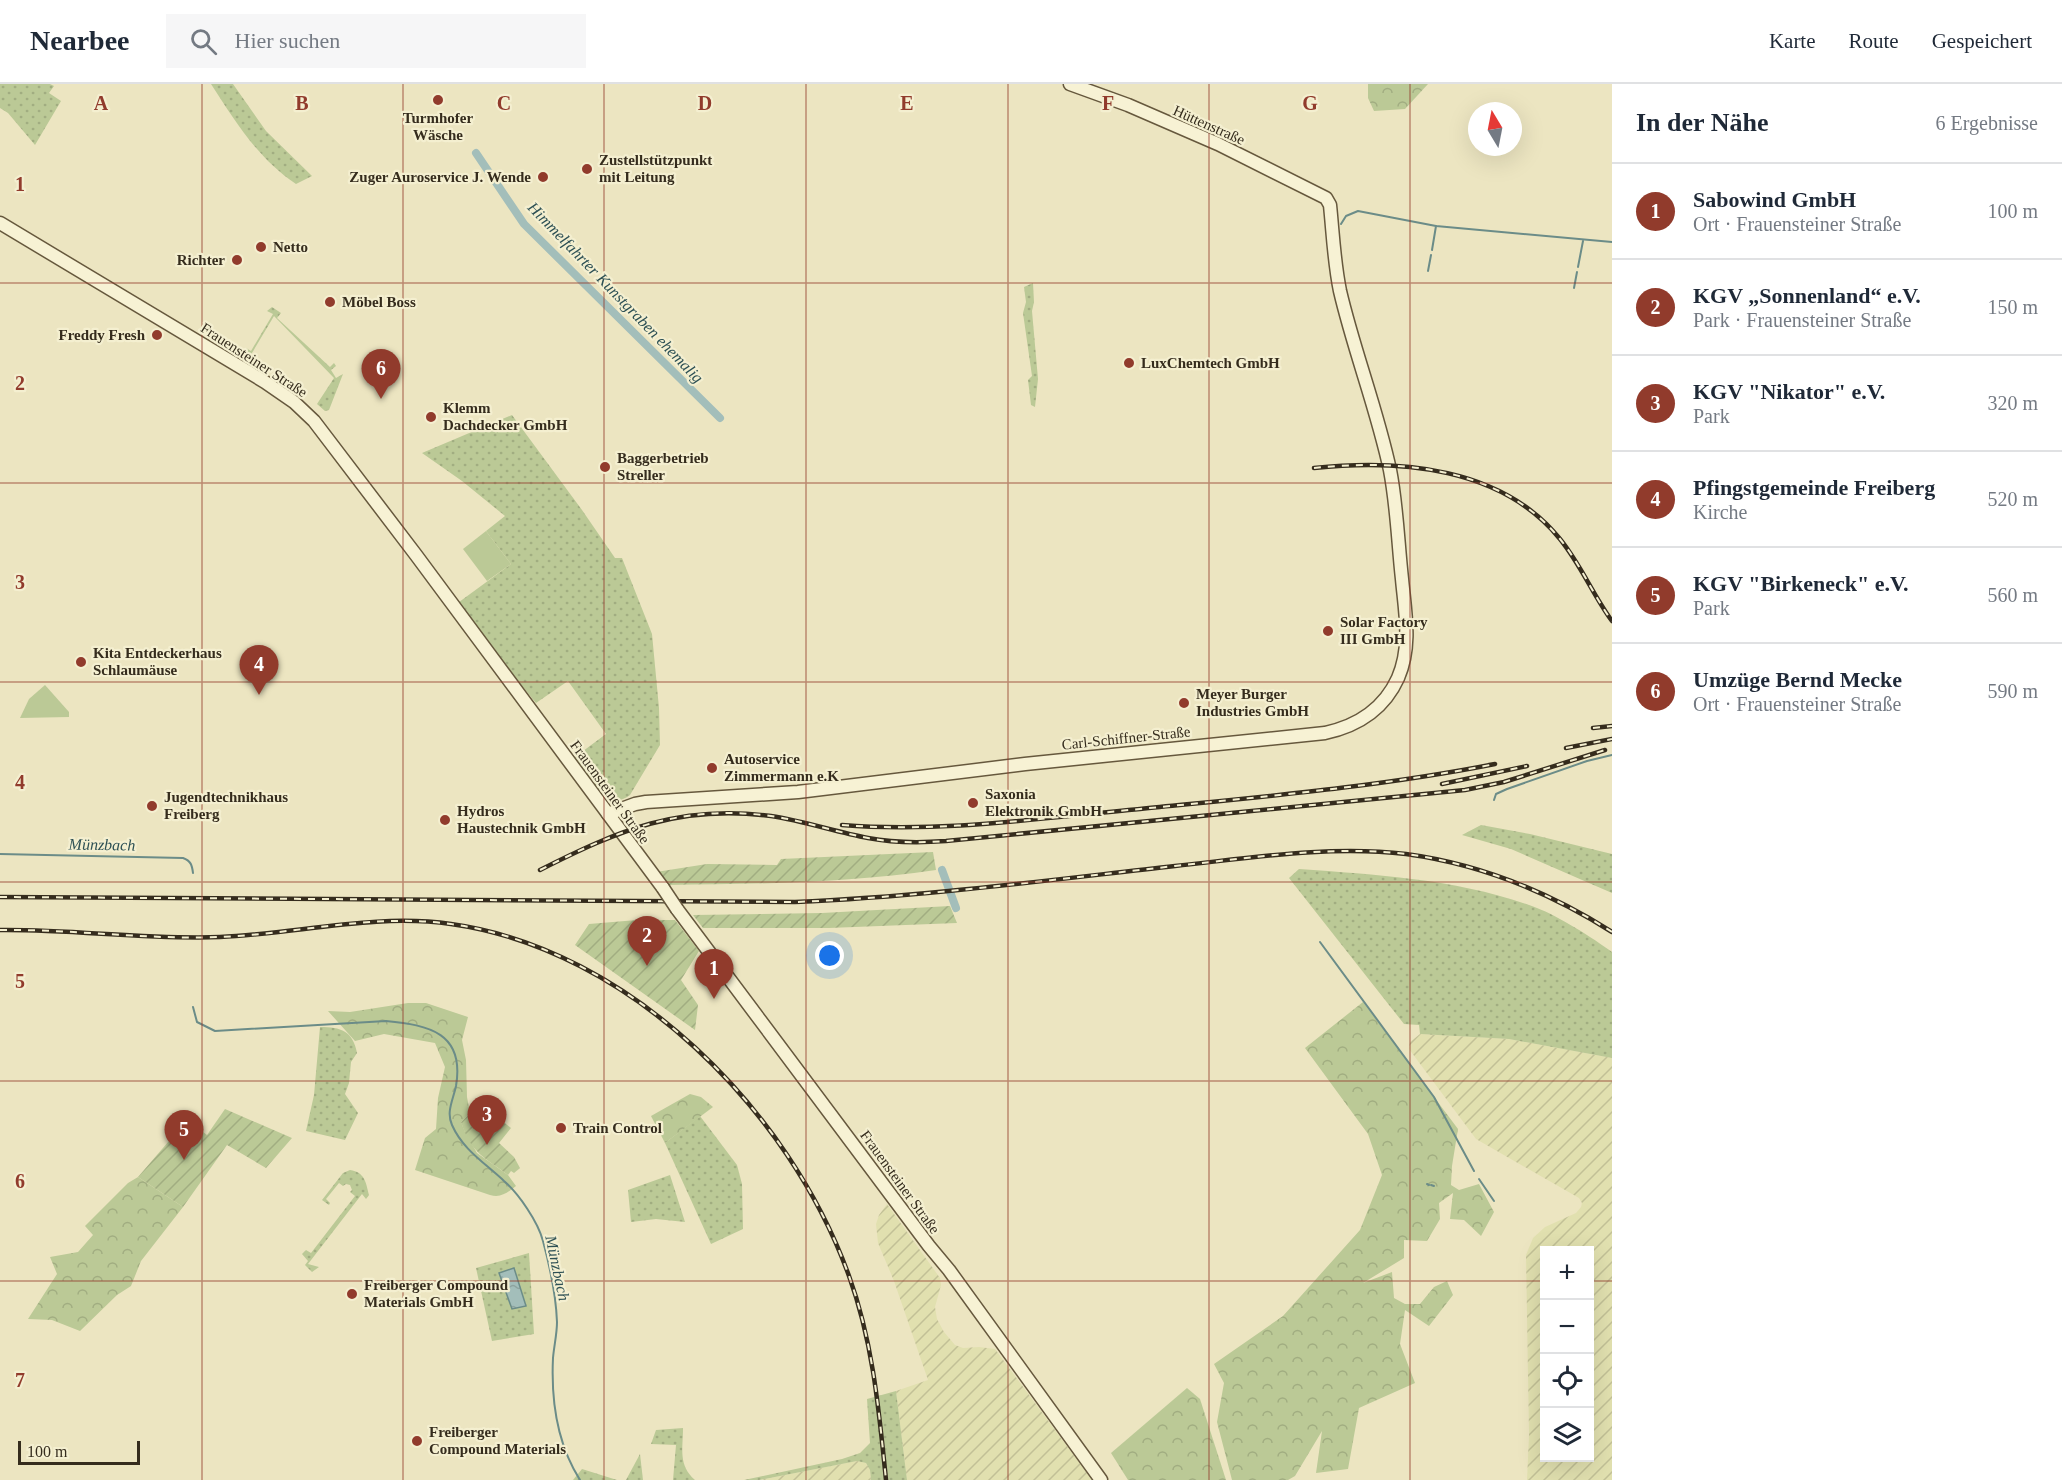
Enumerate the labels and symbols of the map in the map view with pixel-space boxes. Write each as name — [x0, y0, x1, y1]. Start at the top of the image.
text: A — [94, 92, 109, 114]
text: B — [295, 92, 309, 114]
text: C — [497, 92, 511, 114]
text: D — [698, 92, 712, 114]
text: E — [900, 92, 914, 114]
text: F — [1102, 92, 1114, 114]
text: G — [1302, 92, 1318, 114]
marker: Turmhofer Wäsche — [431, 93, 445, 107]
street label: Hüttenstraße — [1171, 102, 1248, 148]
north arrow — [1468, 102, 1522, 156]
place label: Turmhofer Wäsche — [403, 110, 473, 143]
place label: Zustellstützpunkt mit Leitung — [599, 152, 712, 185]
marker: Zustellstützpunkt mit Leitung — [580, 162, 594, 176]
place label: Zuger Auroservice J. Wende — [349, 169, 531, 185]
marker: Zuger Auroservice J. Wende — [536, 170, 550, 184]
text: 1 — [15, 173, 25, 195]
water label: Himmelfahrter Kunstgraben ehemalig — [523, 198, 707, 387]
place label: Netto — [273, 239, 308, 255]
marker: Netto — [254, 240, 268, 254]
place label: Richter — [177, 252, 225, 268]
marker: Richter — [230, 253, 244, 267]
place label: Möbel Boss — [342, 294, 416, 310]
marker: Möbel Boss — [323, 295, 337, 309]
street label: Frauensteiner Straße — [198, 320, 311, 401]
place label: Freddy Fresh — [58, 327, 146, 343]
marker: Freddy Fresh — [150, 328, 164, 342]
pin: 6 — [362, 350, 400, 399]
place label: LuxChemtech GmbH — [1141, 355, 1280, 371]
marker: LuxChemtech GmbH — [1122, 356, 1136, 370]
text: 2 — [15, 372, 25, 394]
place label: Klemm Dachdecker GmbH — [443, 400, 568, 433]
marker: Klemm Dachdecker GmbH — [424, 410, 438, 424]
place label: Baggerbetrieb Streller — [617, 450, 709, 483]
marker: Baggerbetrieb Streller — [598, 460, 612, 474]
text: 3 — [15, 571, 25, 593]
place label: Solar Factory III GmbH — [1340, 614, 1428, 647]
marker: Solar Factory III GmbH — [1321, 624, 1335, 638]
place label: Kita Entdeckerhaus Schlaumäuse — [93, 645, 222, 678]
pin: 4 — [240, 646, 278, 695]
marker: Kita Entdeckerhaus Schlaumäuse — [74, 655, 88, 669]
place label: Meyer Burger Industries GmbH — [1196, 686, 1309, 719]
marker: Meyer Burger Industries GmbH — [1177, 696, 1191, 710]
street label: Carl-Schiffner-Straße — [1061, 723, 1192, 753]
street label: Frauensteiner Straße — [567, 737, 653, 847]
place label: Autoservice Zimmermann e.K — [724, 751, 839, 784]
marker: Autoservice Zimmermann e.K — [705, 761, 719, 775]
text: 4 — [15, 771, 25, 793]
place label: Saxonia Elektronik GmbH — [985, 786, 1102, 819]
place label: Jugendtechnikhaus Freiberg — [164, 789, 288, 822]
marker: Saxonia Elektronik GmbH — [966, 796, 980, 810]
marker: Jugendtechnikhaus Freiberg — [145, 799, 159, 813]
place label: Hydros Haustechnik GmbH — [457, 803, 586, 836]
marker: Hydros Haustechnik GmbH — [438, 813, 452, 827]
water label: Münzbach — [68, 835, 135, 854]
pin: 2 — [628, 916, 666, 966]
your location — [815, 941, 844, 970]
pin: 1 — [694, 950, 734, 999]
text: 5 — [15, 970, 25, 992]
pin: 3 — [468, 1096, 506, 1145]
pin: 5 — [164, 1110, 204, 1160]
place label: Train Control — [573, 1120, 662, 1136]
marker: Train Control — [554, 1121, 568, 1135]
street label: Frauensteiner Straße — [857, 1127, 943, 1237]
text: 6 — [15, 1170, 25, 1192]
water label: Münzbach — [542, 1233, 573, 1302]
place label: Freiberger Compound Materials GmbH — [364, 1277, 509, 1310]
marker: Freiberger Compound Materials GmbH — [345, 1287, 359, 1301]
text: 7 — [15, 1369, 25, 1391]
place label: Freiberger Compound Materials — [429, 1424, 566, 1457]
marker: Freiberger Compound Materials — [410, 1434, 424, 1448]
scale bar — [18, 1438, 140, 1466]

